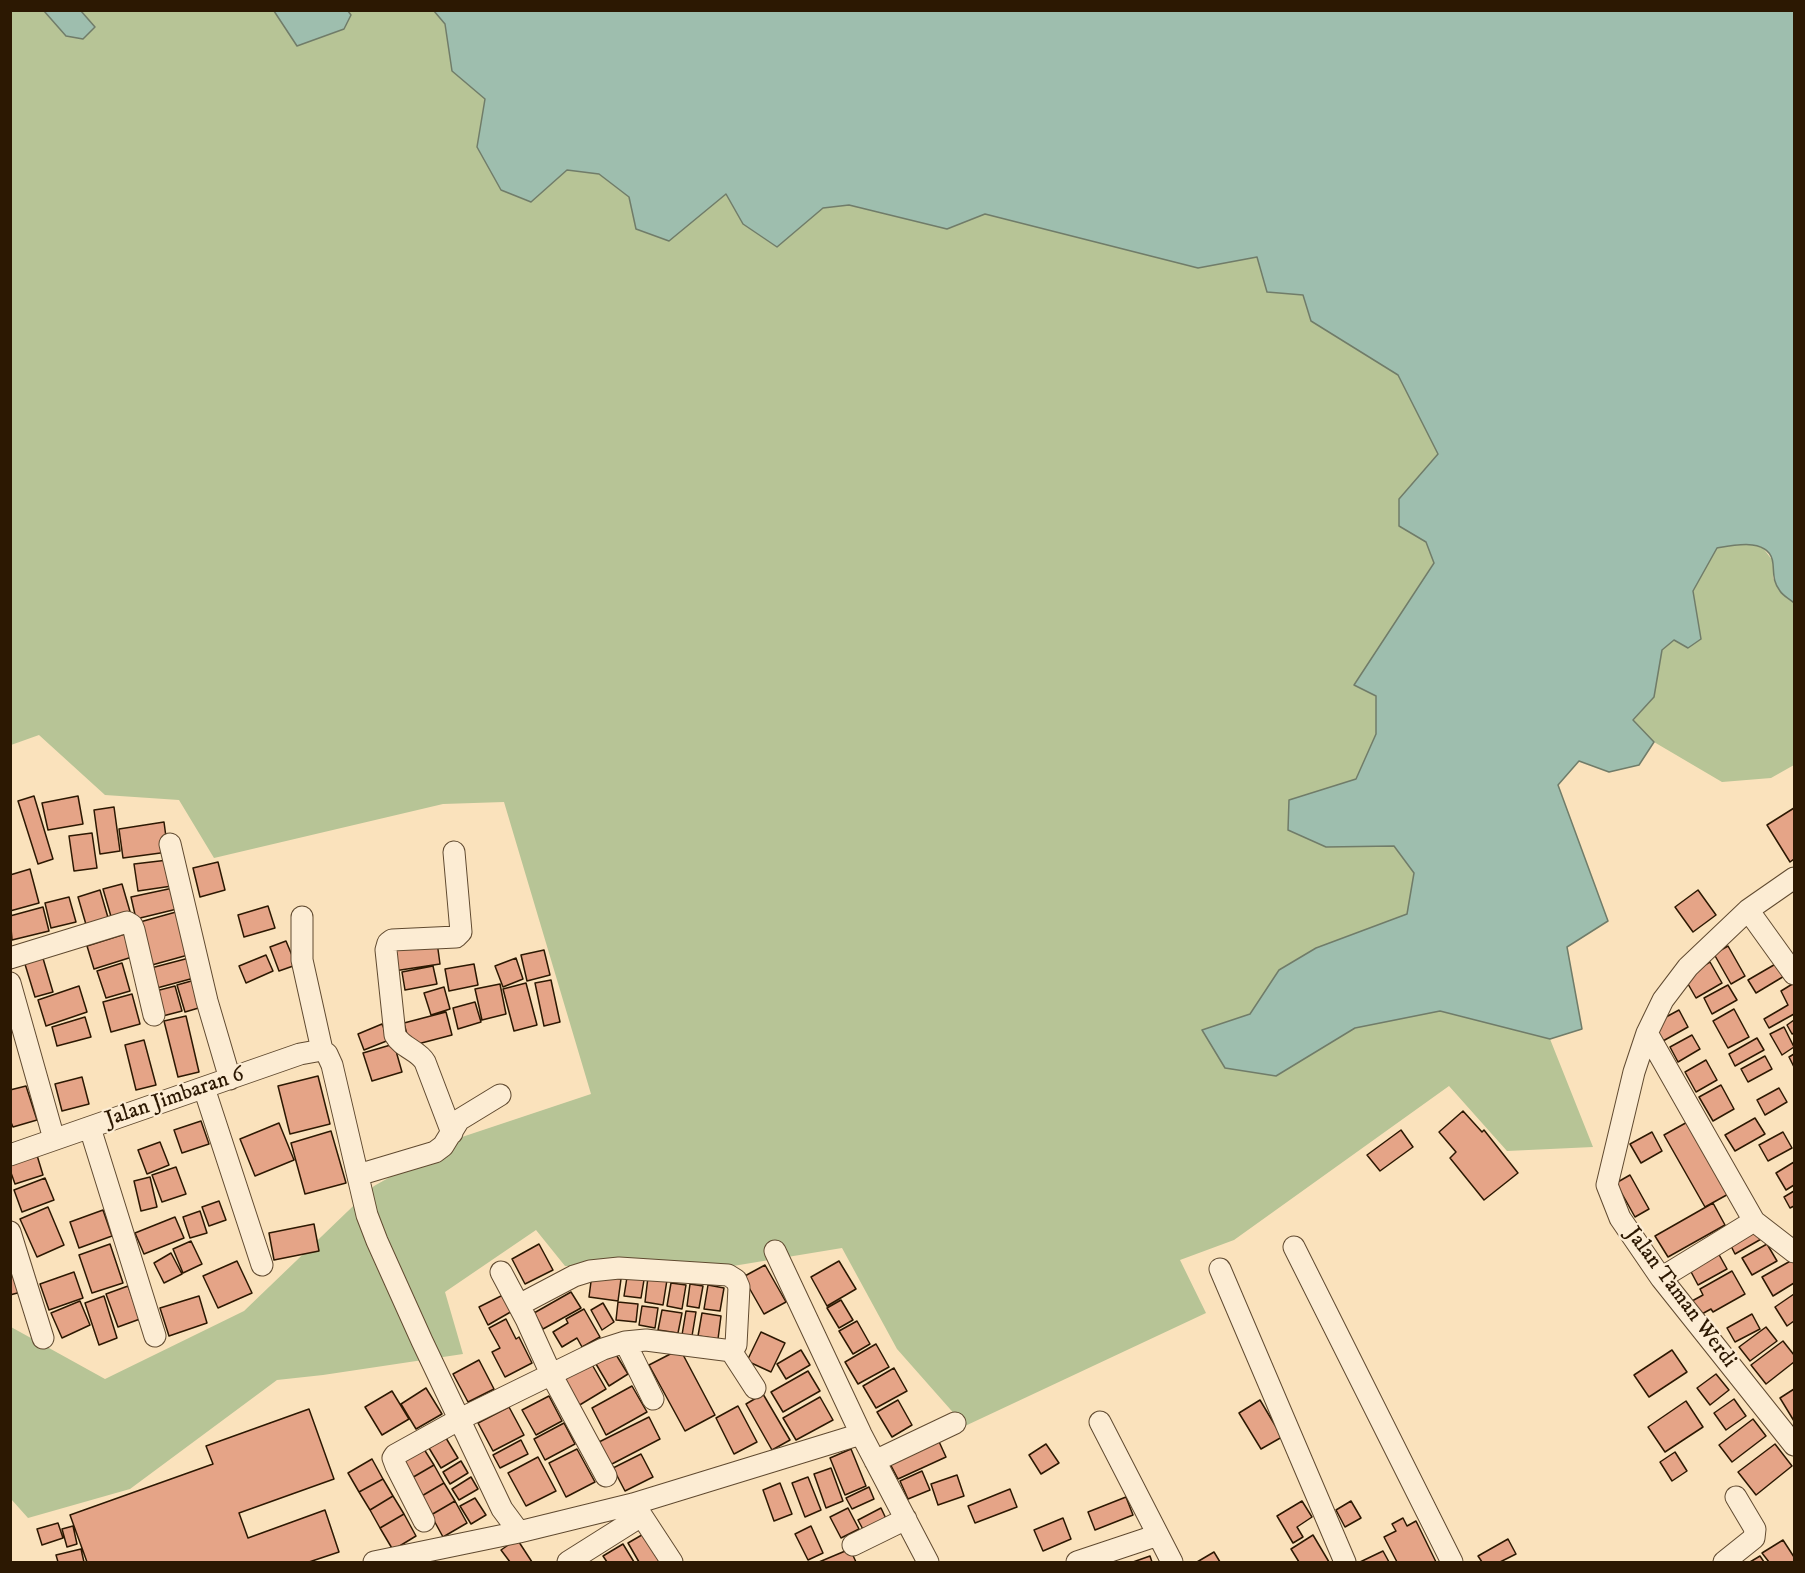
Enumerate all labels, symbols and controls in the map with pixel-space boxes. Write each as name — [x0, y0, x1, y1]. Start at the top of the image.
street label: Jalan Jimbaran 6 — [102, 1062, 248, 1134]
street label: Jalan Taman Werdi — [1619, 1223, 1741, 1373]

